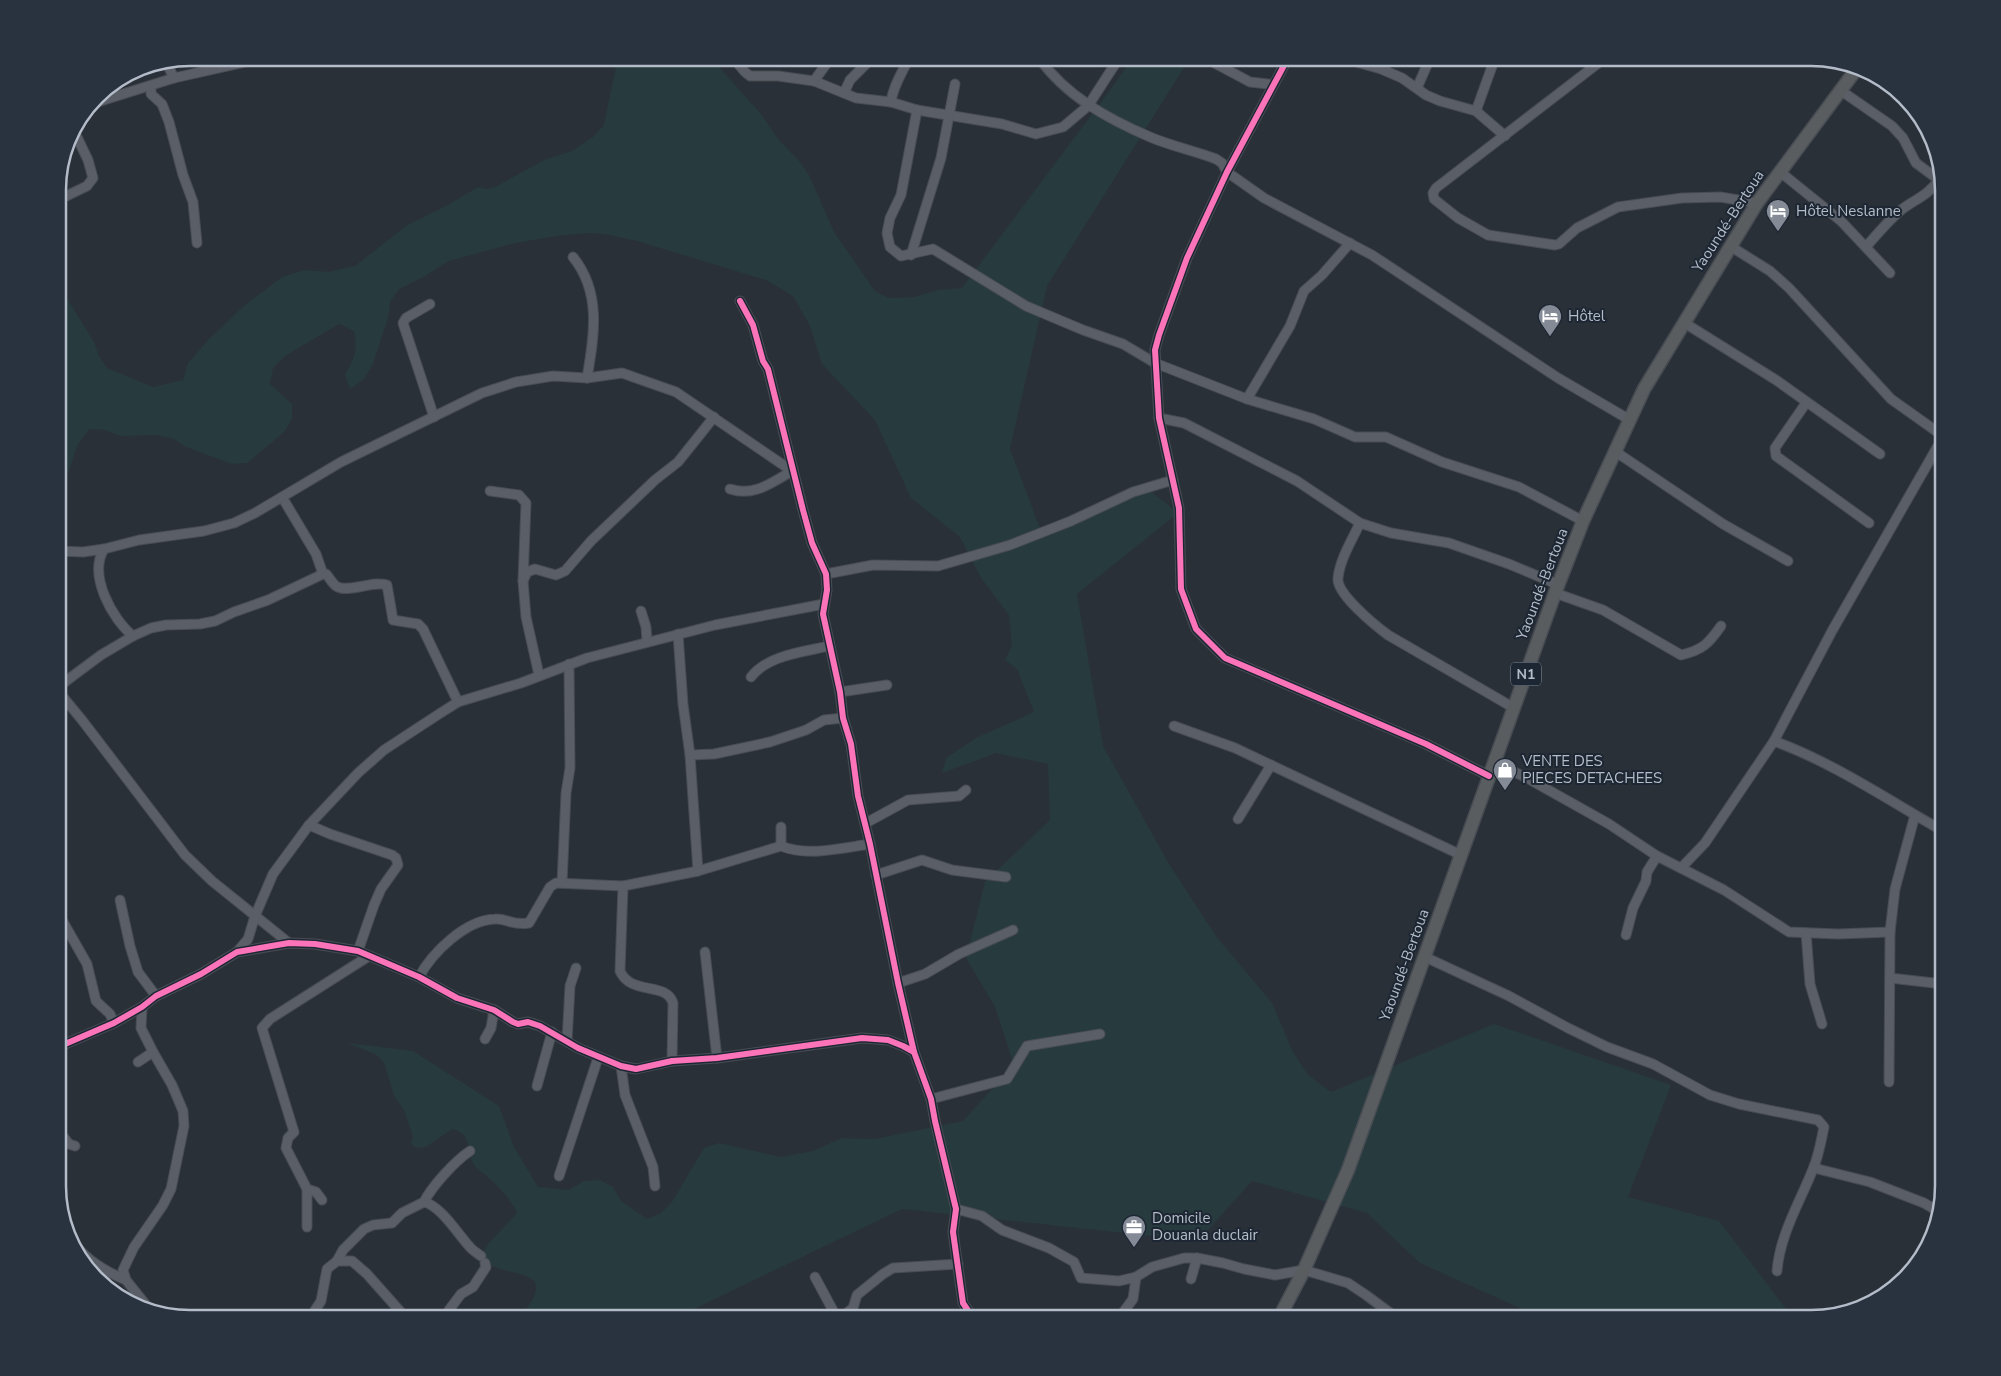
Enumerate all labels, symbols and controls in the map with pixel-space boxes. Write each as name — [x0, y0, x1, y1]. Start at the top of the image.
street label: Yaoundé-Bertoua — [1687, 166, 1769, 277]
hotel icon: Hôtel Neslanne — [1765, 198, 1791, 232]
place label: Hôtel Neslanne — [1796, 201, 1901, 221]
hotel icon: Hôtel — [1537, 303, 1563, 337]
place label: Hôtel — [1568, 306, 1606, 326]
street label: Yaoundé-Bertoua — [1511, 525, 1572, 644]
road number: N1 — [1511, 662, 1541, 686]
place label: VENTE DES PIECES DETACHEES — [1521, 751, 1662, 788]
shop icon: VENTE DES PIECES DETACHEES — [1492, 757, 1518, 791]
street label: Yaoundé-Bertoua — [1374, 906, 1434, 1025]
place label: Domicile Douanla duclair — [1152, 1208, 1259, 1245]
office icon: Domicile Douanla duclair — [1121, 1214, 1147, 1248]

